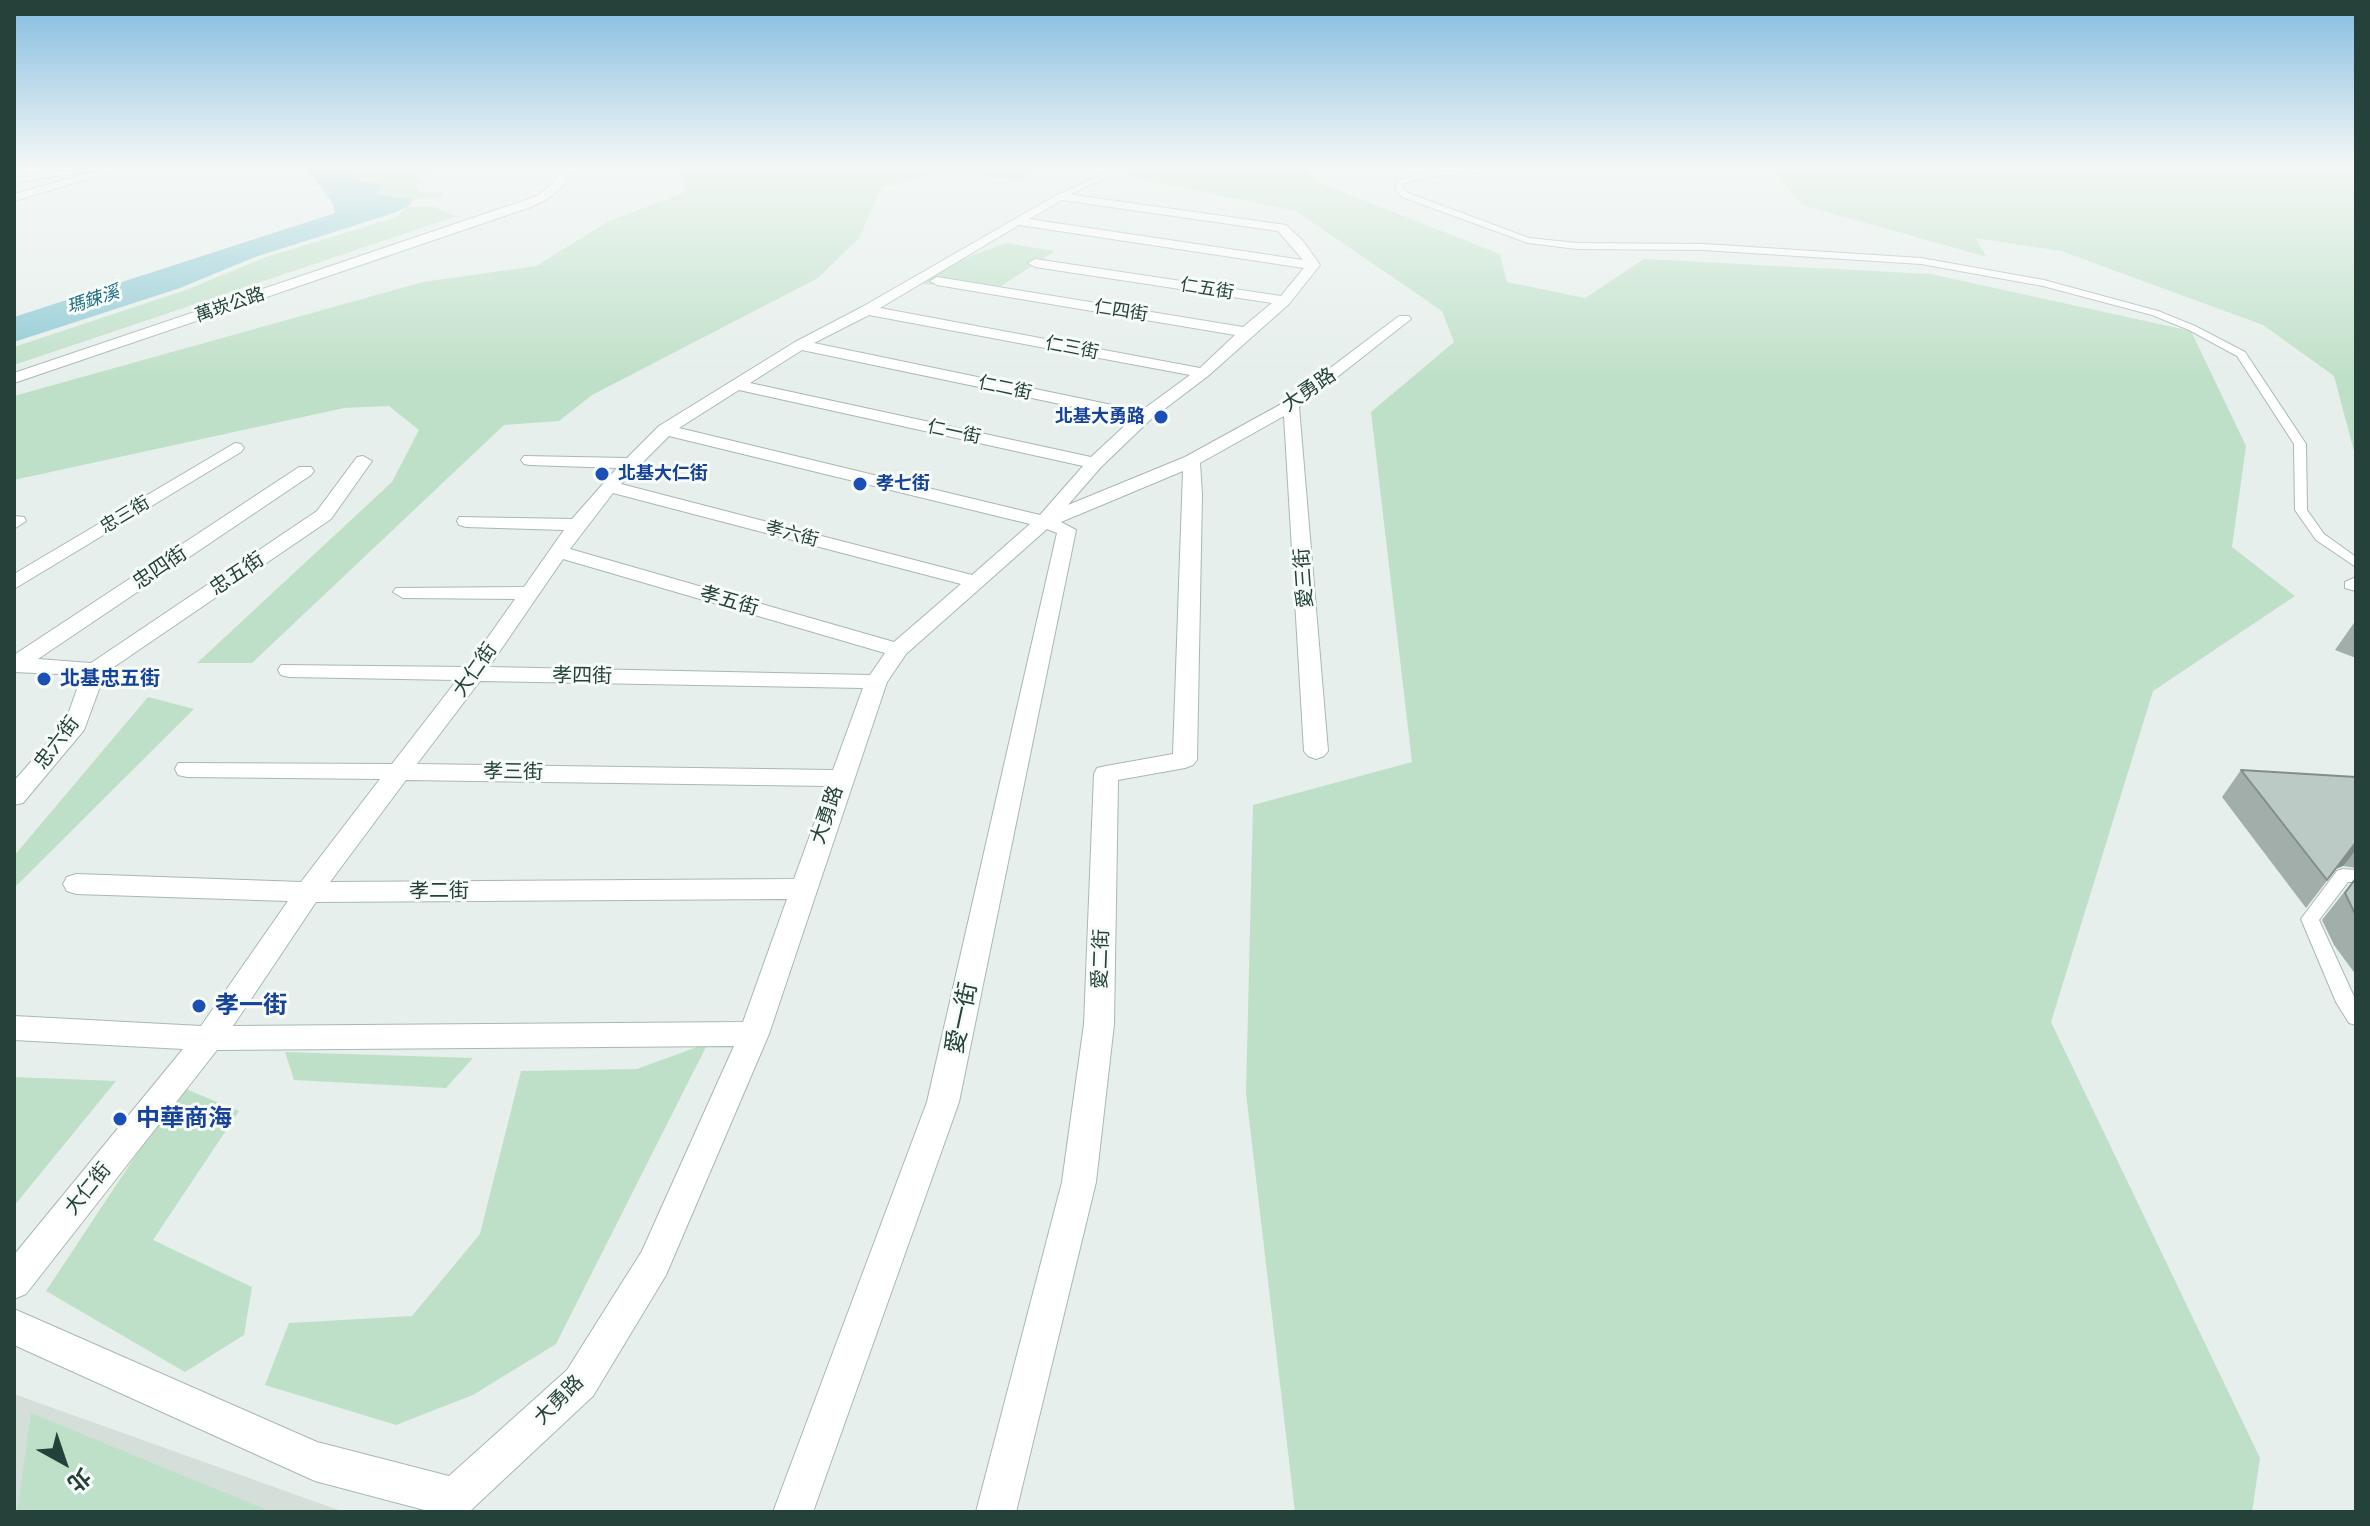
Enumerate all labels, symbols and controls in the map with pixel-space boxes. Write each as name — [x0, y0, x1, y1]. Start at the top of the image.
street label: 仁五街 — [1179, 274, 1235, 304]
water label: 瑪鋉溪 — [64, 281, 122, 319]
street label: 萬崁公路 — [192, 283, 268, 327]
street label: 仁四街 — [1093, 296, 1149, 326]
street label: 仁三街 — [1043, 332, 1101, 364]
street label: 大勇路 — [1278, 363, 1340, 417]
street label: 仁二街 — [976, 372, 1034, 404]
place label: 北基大勇路 — [1055, 406, 1145, 428]
marker: 北基大勇路 — [1152, 408, 1170, 426]
street label: 仁一街 — [925, 416, 983, 448]
place label: 北基大仁街 — [618, 463, 708, 485]
marker: 北基大仁街 — [593, 465, 611, 483]
place label: 孝七街 — [876, 473, 930, 495]
marker: 孝七街 — [851, 475, 869, 493]
street label: 忠三街 — [96, 492, 154, 538]
street label: 孝六街 — [763, 517, 821, 551]
street label: 忠四街 — [128, 541, 192, 595]
street label: 忠五街 — [205, 547, 269, 601]
street label: 愛三街 — [1290, 547, 1318, 609]
street label: 孝五街 — [697, 581, 761, 621]
street label: 大仁街 — [448, 639, 502, 701]
street label: 孝四街 — [552, 663, 612, 689]
place label: 北基忠五街 — [60, 667, 160, 691]
marker: 北基忠五街 — [35, 670, 53, 688]
street label: 忠六街 — [29, 712, 85, 774]
street label: 孝三街 — [483, 759, 543, 785]
street label: 大勇路 — [806, 783, 848, 847]
street label: 孝二街 — [409, 879, 469, 903]
street label: 愛二街 — [1088, 929, 1114, 989]
street label: 愛一街 — [940, 980, 984, 1056]
place label: 孝一街 — [215, 992, 287, 1020]
marker: 孝一街 — [190, 997, 208, 1015]
place label: 中華商海 — [136, 1105, 232, 1133]
marker: 中華商海 — [111, 1110, 129, 1128]
street label: 大仁街 — [60, 1158, 116, 1220]
street label: 大勇路 — [529, 1370, 589, 1430]
north arrow — [24, 1422, 104, 1502]
text: 北 — [62, 1463, 97, 1498]

